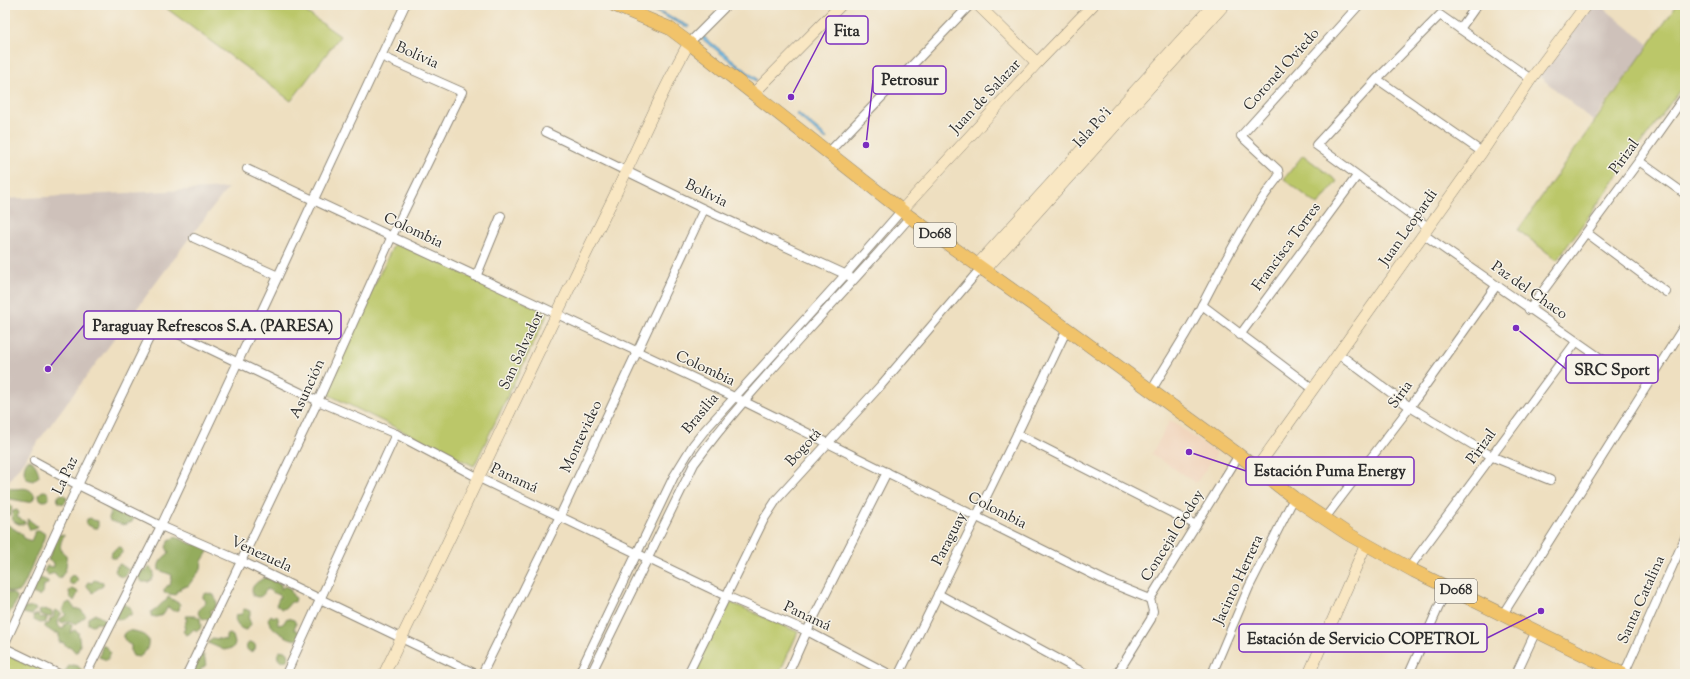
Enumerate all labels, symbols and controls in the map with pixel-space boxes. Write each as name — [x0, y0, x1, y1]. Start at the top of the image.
callout: Fita — [826, 16, 868, 44]
text: Fita — [834, 21, 861, 44]
street label: Coronel Oviedo — [1239, 24, 1325, 116]
street label: Bolívia — [392, 37, 442, 75]
street label: Juan de Salazar — [945, 55, 1026, 140]
callout: Petrosur — [873, 66, 946, 94]
text: Petrosur — [881, 70, 940, 93]
street label: Isla Po'i — [1069, 103, 1117, 153]
street label: Pirizal — [1605, 135, 1645, 179]
street label: Bolívia — [681, 175, 731, 213]
street label: Juan Leopardi — [1374, 185, 1443, 271]
street label: Francisca Torres — [1248, 198, 1326, 296]
street label: Colombia — [380, 208, 446, 254]
road number: D068 — [914, 223, 956, 247]
street label: Paz del Chaco — [1486, 257, 1572, 325]
street label: San Salvador — [495, 308, 550, 394]
callout: Paraguay Refrescos S.A. (PARESA) — [84, 311, 341, 339]
text: Paraguay Refrescos S.A. (PARESA) — [92, 316, 334, 339]
street label: Colombia — [672, 346, 738, 392]
callout: SRC Sport — [1566, 355, 1658, 383]
street label: Asunción — [285, 356, 331, 422]
text: SRC Sport — [1574, 360, 1650, 383]
street label: Siria — [1384, 377, 1418, 413]
street label: Brasilia — [678, 389, 724, 439]
street label: Montevideo — [556, 397, 608, 477]
street label: Bogotá — [781, 424, 827, 472]
street label: Pirizal — [1462, 425, 1502, 469]
street label: La Paz — [48, 453, 84, 499]
callout: Estación Puma Energy — [1246, 457, 1414, 485]
street label: Panamá — [487, 459, 541, 499]
text: Estación Puma Energy — [1254, 461, 1406, 484]
street label: Concejal Godoy — [1136, 486, 1210, 586]
street label: Colombia — [964, 487, 1030, 535]
street label: Paraguay — [928, 508, 973, 569]
street label: Venezuela — [227, 532, 295, 578]
street label: Jacinto Herrera — [1209, 532, 1269, 629]
street label: Santa Catalina — [1613, 552, 1671, 648]
road number: D068 — [1435, 579, 1477, 603]
street label: Panamá — [780, 597, 834, 637]
callout: Estación de Servicio COPETROL — [1239, 624, 1487, 652]
text: Estación de Servicio COPETROL — [1247, 629, 1479, 652]

